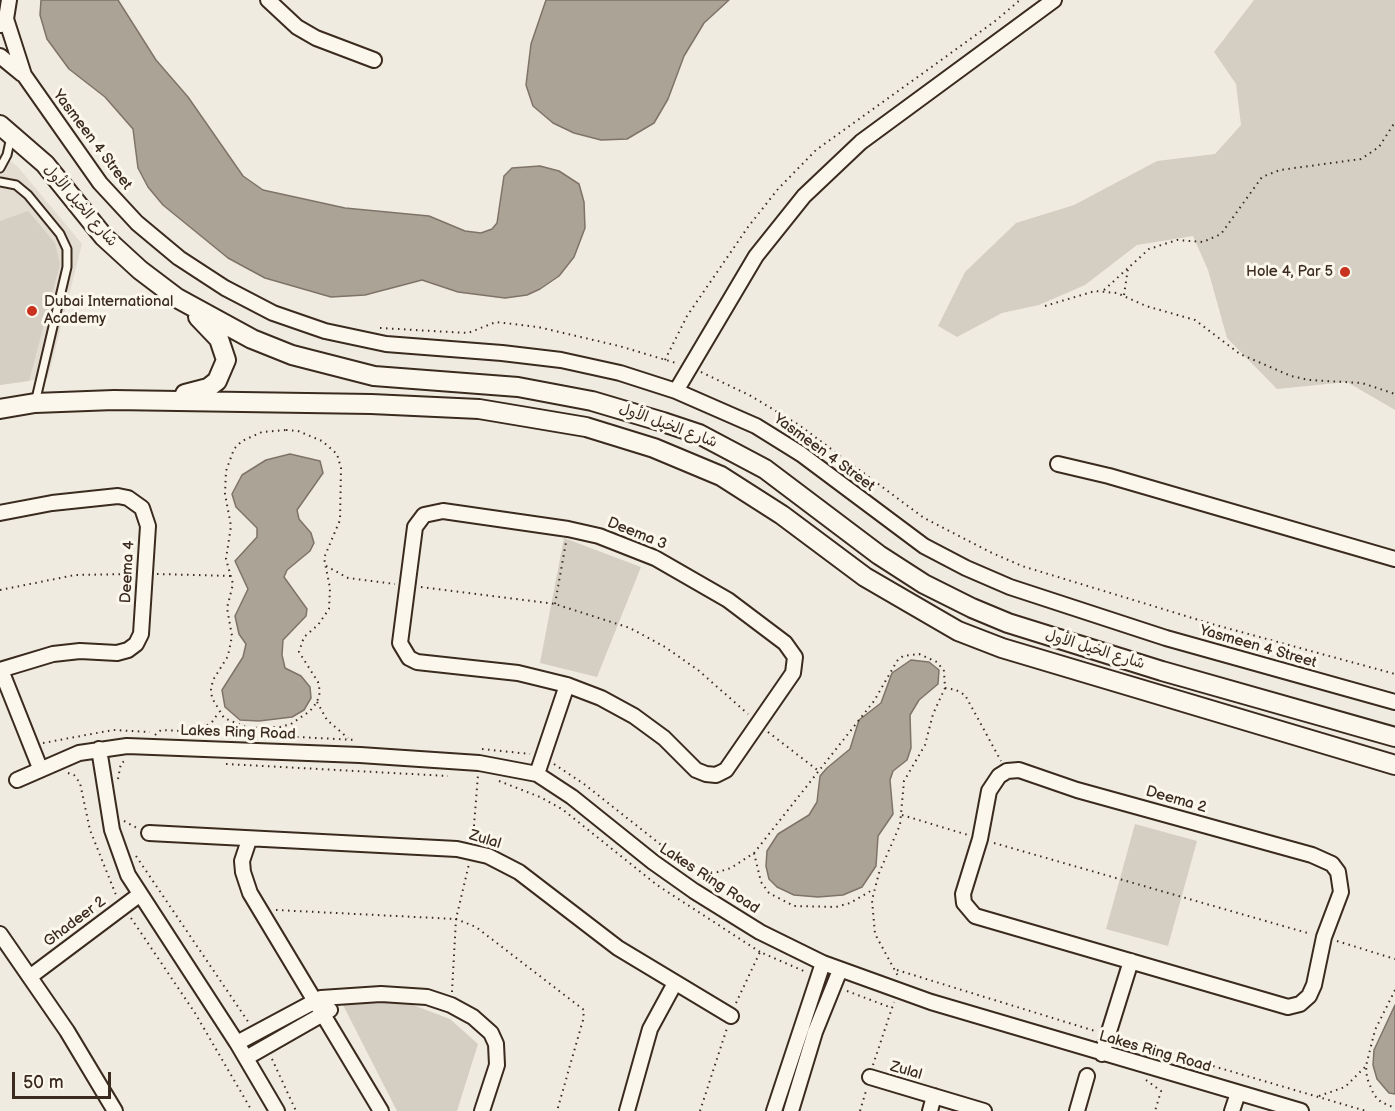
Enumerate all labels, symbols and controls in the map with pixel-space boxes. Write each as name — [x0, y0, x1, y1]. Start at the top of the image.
street label: Yasmeen 4 Street — [49, 86, 135, 194]
street label: شارع الخيل الأول — [39, 161, 121, 251]
place label: Hole 4, Par 5 — [1246, 263, 1333, 281]
marker: Hole 4, Par 5 — [1338, 265, 1352, 279]
place label: Dubai International Academy — [44, 293, 173, 328]
marker: Dubai International Academy — [25, 304, 39, 318]
street label: شارع الخيل الأول — [616, 400, 720, 452]
street label: Yasmeen 4 Street — [770, 410, 878, 496]
street label: Deema 3 — [605, 514, 669, 554]
street label: Deema 4 — [117, 540, 139, 604]
street label: Yasmeen 4 Street — [1198, 622, 1318, 672]
street label: شارع الخيل الأول — [1043, 626, 1147, 674]
street label: Lakes Ring Road — [180, 722, 296, 744]
street label: Deema 2 — [1144, 783, 1208, 817]
street label: Zulal — [467, 827, 503, 853]
street label: Lakes Ring Road — [656, 840, 762, 918]
street label: Ghadeer 2 — [41, 893, 109, 951]
street label: Lakes Ring Road — [1097, 1027, 1213, 1077]
street label: Zulal — [888, 1058, 924, 1084]
scale bar — [15, 1060, 114, 1098]
text: 50 m — [23, 1072, 64, 1093]

